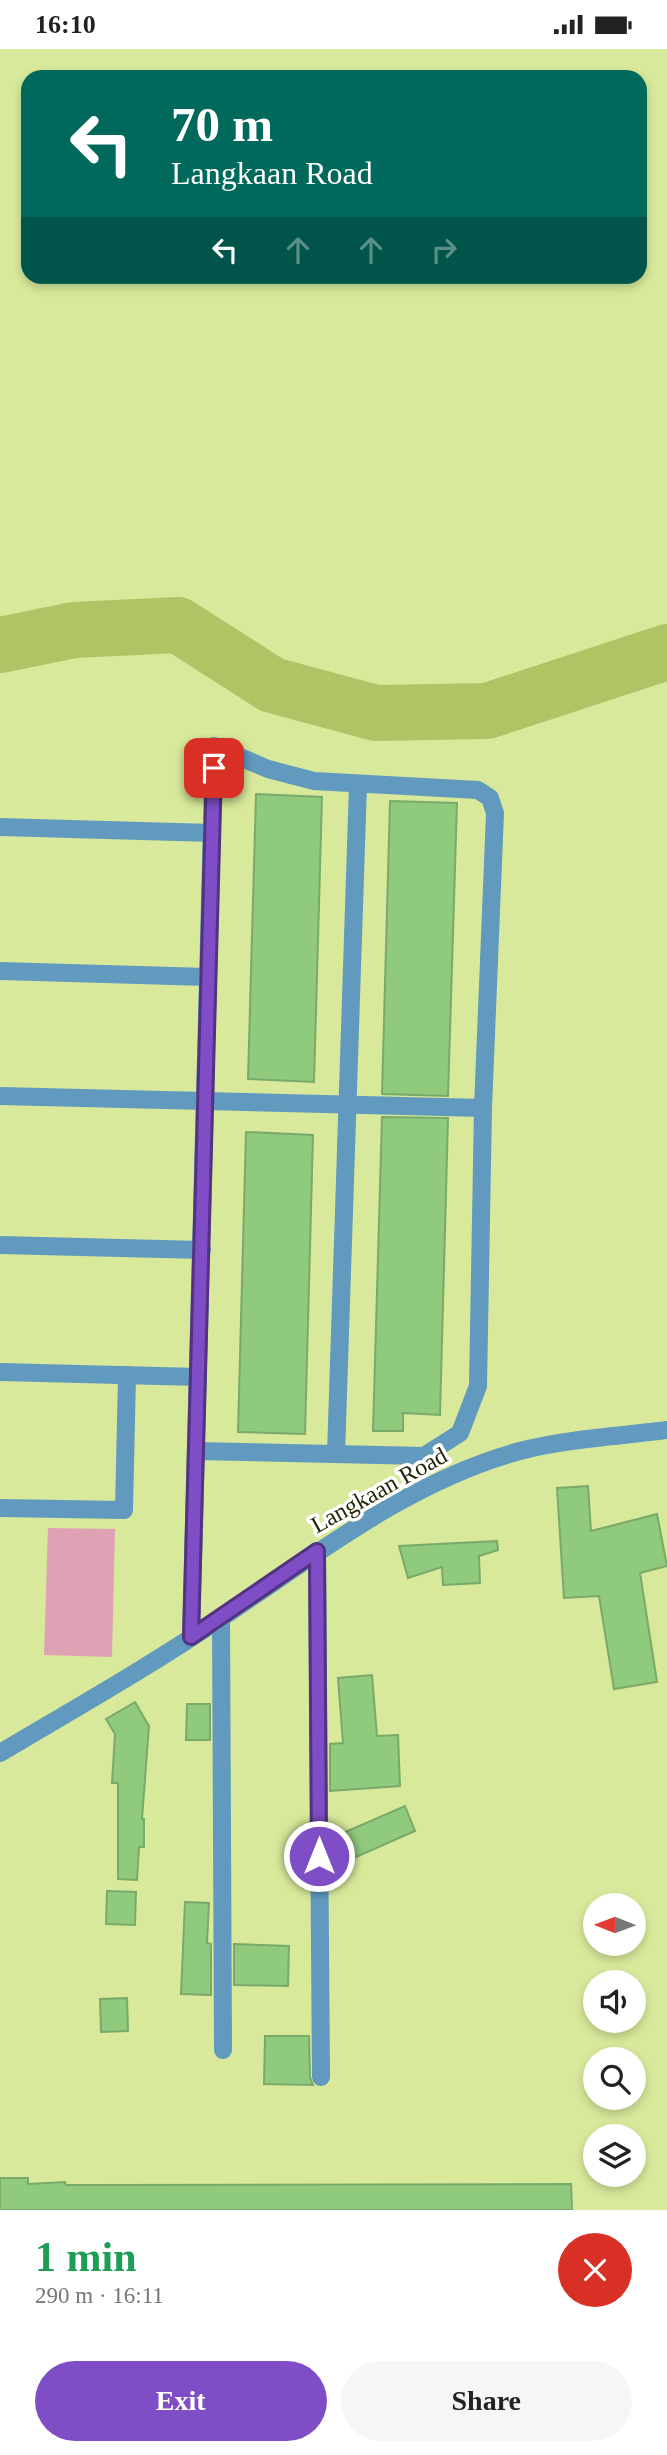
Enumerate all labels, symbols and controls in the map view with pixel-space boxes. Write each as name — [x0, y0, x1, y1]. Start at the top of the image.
text: 16:10 — [35, 10, 96, 39]
text: 70 m — [171, 97, 273, 152]
icon: left — [56, 98, 147, 189]
text: Langkaan Road — [171, 155, 373, 191]
icon: left — [206, 231, 244, 269]
icon: ahead — [279, 231, 317, 269]
icon: ahead — [352, 231, 390, 269]
icon: right — [425, 231, 463, 269]
pin — [184, 738, 244, 798]
icon: arrive — [195, 749, 233, 787]
street label: Langkaan Road — [307, 1442, 451, 1538]
position arrow — [282, 1819, 356, 1893]
north arrow — [583, 1893, 646, 1957]
map controls — [583, 1893, 646, 2187]
button: sound — [583, 1970, 646, 2033]
button: search — [583, 2047, 646, 2110]
button: layers — [583, 2124, 646, 2187]
button: close — [558, 2233, 632, 2307]
text: 1 min — [35, 2234, 137, 2280]
text: 290 m · 16:11 — [35, 2283, 164, 2308]
button: Exit — [35, 2361, 327, 2441]
button: Share — [341, 2361, 632, 2441]

